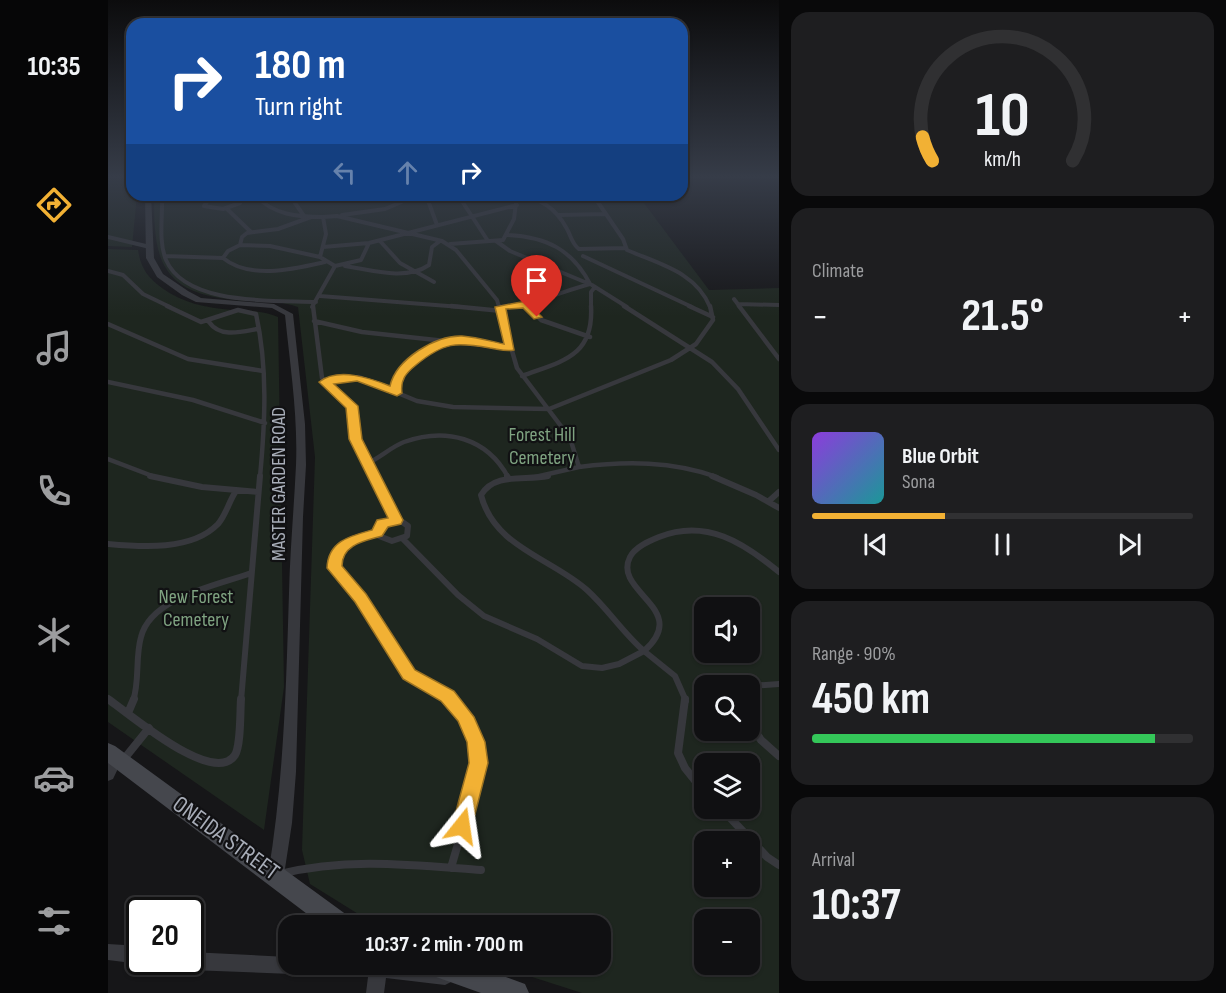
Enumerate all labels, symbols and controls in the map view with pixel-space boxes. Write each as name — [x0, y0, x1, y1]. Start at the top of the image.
text: 180 m — [255, 40, 346, 91]
icon: right — [156, 42, 234, 120]
text: 10:35 — [27, 51, 81, 83]
text: 10 — [975, 79, 1030, 154]
text: Turn right — [255, 91, 342, 123]
text: km/h — [984, 147, 1021, 172]
icon: left — [328, 156, 361, 189]
icon: ahead — [391, 156, 424, 189]
icon: right — [454, 156, 487, 189]
icon: directions — [33, 184, 75, 226]
pin — [511, 255, 562, 317]
text: Climate — [812, 259, 864, 283]
icon: arrive — [520, 264, 553, 297]
text: 21.5° — [961, 289, 1044, 344]
text: − — [812, 297, 828, 337]
text: + — [1177, 297, 1193, 337]
icon: music — [33, 327, 75, 369]
street label: MASTER GARDEN ROAD — [267, 407, 291, 561]
park label: Forest Hill Cemetery — [509, 423, 575, 470]
text: Blue Orbit — [902, 443, 979, 470]
icon: phone — [33, 470, 75, 512]
text: Sona — [902, 470, 935, 494]
icon: previous — [859, 528, 892, 561]
icon: pause — [986, 528, 1019, 561]
icon: next — [1113, 528, 1146, 561]
park label: New Forest Cemetery — [159, 585, 233, 632]
map controls — [694, 597, 760, 975]
button: sound — [694, 597, 760, 663]
icon: climate — [33, 614, 75, 656]
text: Range · 90% — [812, 642, 896, 666]
text: 450 km — [812, 672, 930, 727]
button: search — [694, 675, 760, 741]
button: layers — [694, 753, 760, 819]
icon: car — [33, 757, 75, 799]
street label: ONEIDA STREET — [167, 790, 285, 887]
position arrow — [430, 794, 494, 858]
button: + — [694, 831, 760, 897]
text: Arrival — [812, 848, 855, 872]
text: 10:37 — [812, 878, 900, 933]
speed limit sign: 20 — [126, 897, 204, 975]
icon: filters — [33, 900, 75, 942]
button: − — [694, 909, 760, 975]
text: 10:37 · 2 min · 700 m — [366, 931, 523, 958]

